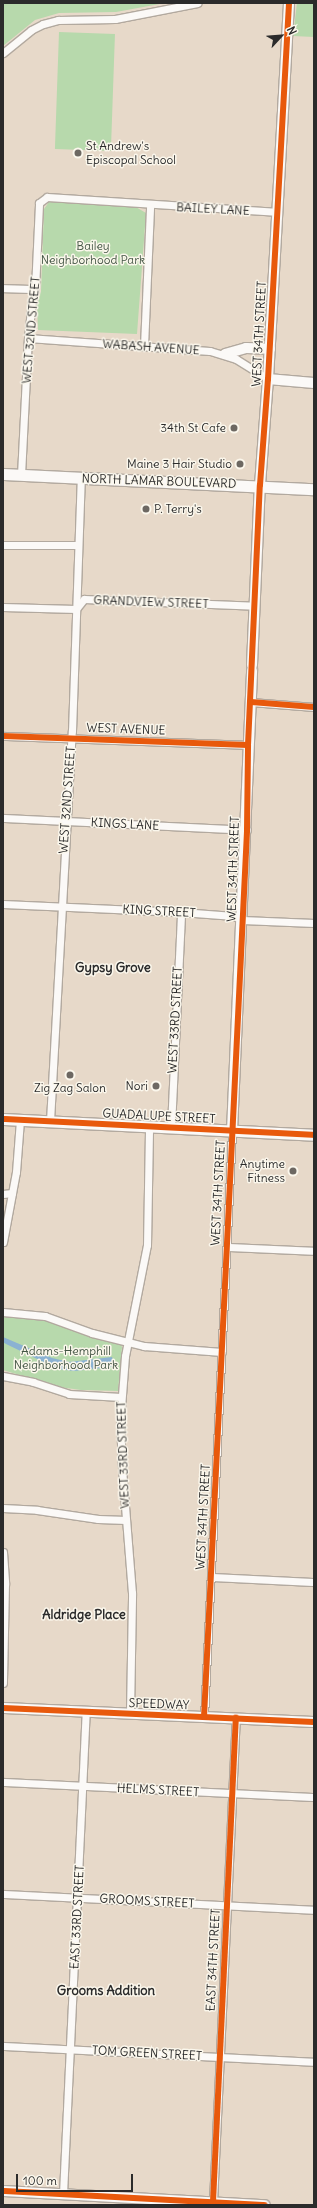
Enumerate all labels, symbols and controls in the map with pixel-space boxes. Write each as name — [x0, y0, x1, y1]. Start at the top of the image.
north arrow — [261, 16, 301, 56]
text: N — [284, 24, 300, 37]
place label: St Andrew's Episcopal School — [86, 139, 176, 167]
marker: St Andrew's Episcopal School — [73, 148, 83, 158]
street label: BAILEY LANE — [176, 200, 250, 218]
park label: Bailey Neighborhood Park — [41, 239, 145, 267]
street label: WEST 32ND STREET — [19, 276, 43, 384]
street label: WEST 34TH STREET — [249, 281, 269, 387]
street label: WABASH AVENUE — [102, 336, 200, 358]
place label: 34th St Cafe — [160, 421, 226, 435]
marker: 34th St Cafe — [229, 423, 239, 433]
place label: Maine 3 Hair Studio — [127, 457, 232, 471]
marker: Maine 3 Hair Studio — [235, 459, 245, 469]
street label: NORTH LAMAR BOULEVARD — [81, 471, 237, 491]
place label: P. Terry's — [154, 502, 202, 516]
marker: P. Terry's — [141, 504, 151, 514]
street label: GRANDVIEW STREET — [93, 593, 209, 611]
street label: WEST AVENUE — [86, 720, 166, 738]
street label: WEST 32ND STREET — [56, 746, 78, 854]
street label: KINGS LANE — [90, 815, 160, 833]
street label: WEST 34TH STREET — [224, 816, 242, 922]
street label: KING STREET — [122, 902, 196, 920]
district label: Gypsy Grove — [75, 960, 151, 976]
street label: WEST 33RD STREET — [165, 966, 185, 1074]
marker: Zig Zag Salon — [65, 1070, 75, 1080]
place label: Nori — [125, 1079, 148, 1093]
place label: Zig Zag Salon — [34, 1081, 106, 1095]
marker: Nori — [151, 1081, 161, 1091]
street label: GUADALUPE STREET — [102, 1106, 216, 1126]
street label: WEST 34TH STREET — [208, 1140, 228, 1246]
place label: Anytime Fitness — [240, 1157, 285, 1185]
marker: Anytime Fitness — [288, 1166, 298, 1176]
park label: Adams-Hemphill Neighborhood Park — [14, 1344, 118, 1372]
street label: WEST 33RD STREET — [114, 1401, 132, 1509]
street label: WEST 34TH STREET — [193, 1464, 213, 1570]
district label: Aldridge Place — [42, 1607, 126, 1623]
street label: SPEEDWAY — [128, 1696, 190, 1712]
street label: HELMS STREET — [116, 1781, 200, 1799]
street label: EAST 33RD STREET — [67, 1865, 87, 1969]
street label: GROOMS STREET — [99, 1891, 195, 1911]
street label: EAST 34TH STREET — [203, 1908, 223, 2012]
district label: Grooms Addition — [57, 1983, 155, 1999]
street label: TOM GREEN STREET — [92, 2043, 202, 2063]
scale bar — [18, 2166, 135, 2192]
text: 100 m — [23, 2173, 57, 2188]

